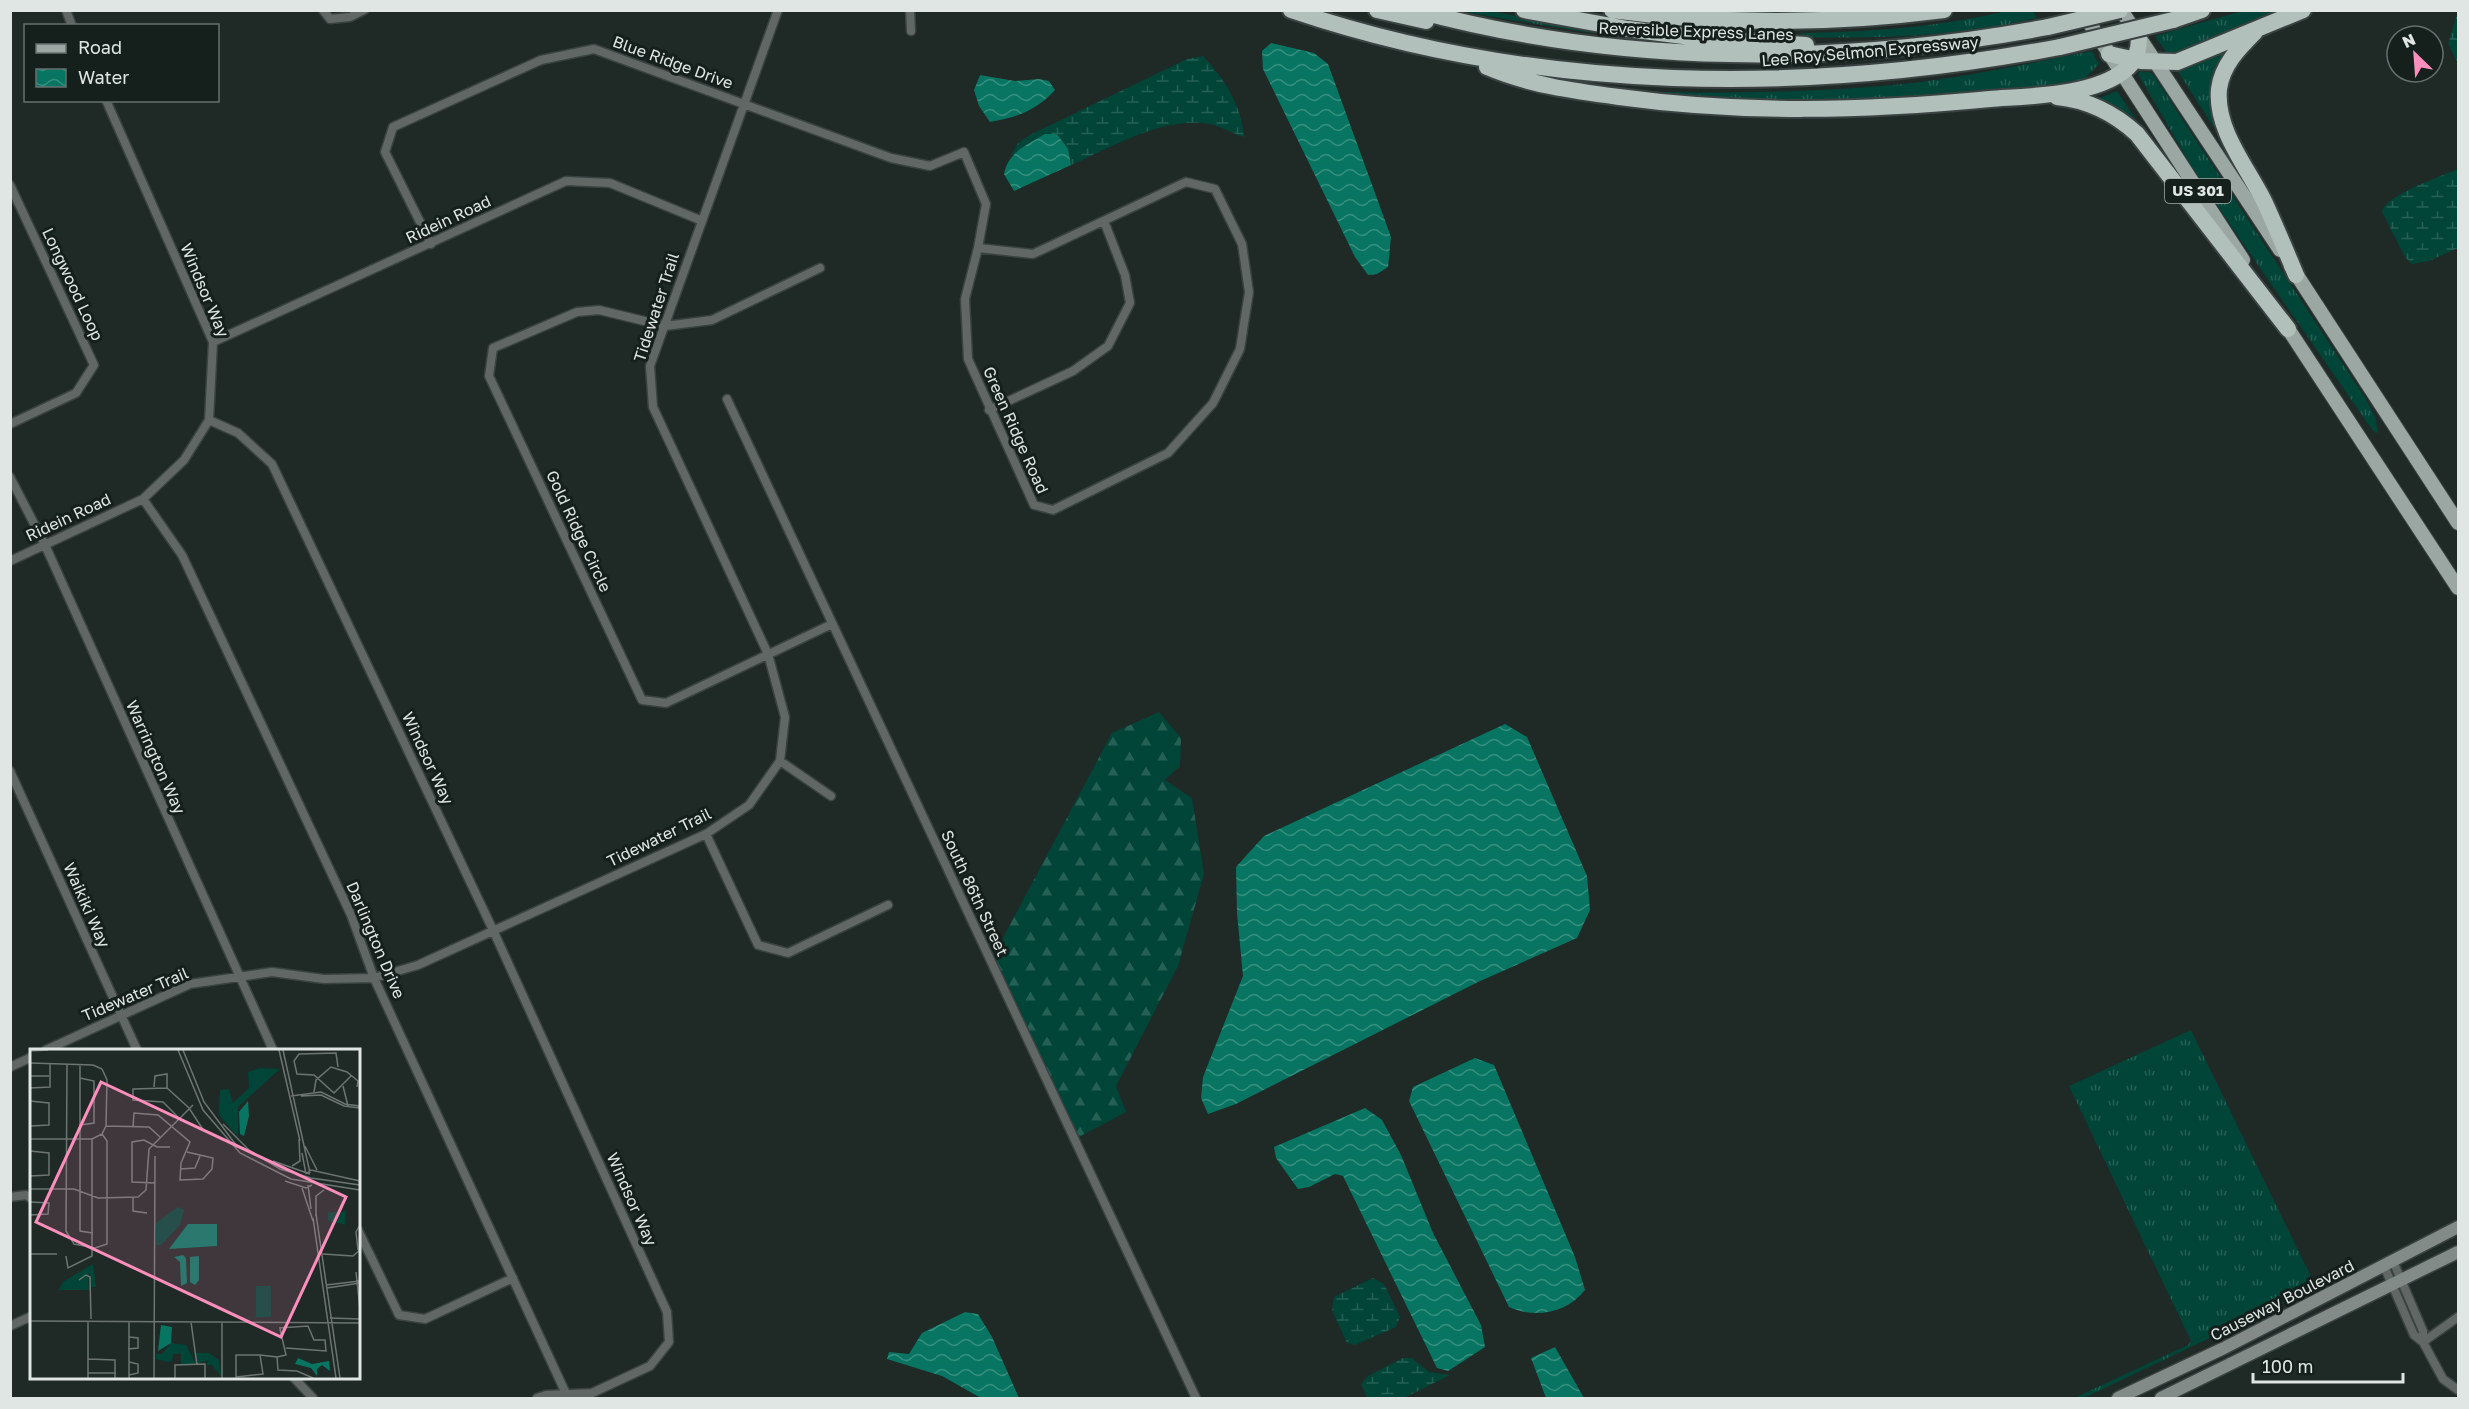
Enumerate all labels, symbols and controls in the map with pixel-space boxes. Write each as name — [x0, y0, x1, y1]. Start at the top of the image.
street label: Reversible Express Lanes — [1598, 18, 1794, 44]
legend — [24, 24, 219, 102]
north arrow — [2385, 24, 2445, 84]
text: N — [2399, 29, 2418, 52]
street label: Blue Ridge Drive — [610, 31, 736, 93]
street label: Lee Roy Selmon Expressway — [1761, 32, 1979, 70]
text: Road — [78, 36, 122, 58]
text: Water — [78, 66, 129, 88]
road number: US 301 — [2165, 179, 2231, 203]
street label: Ridein Road — [402, 191, 494, 247]
street label: Longwood Loop — [38, 224, 108, 344]
street label: Windsor Way — [176, 240, 234, 340]
street label: Tidewater Trail — [629, 250, 683, 364]
street label: Green Ridge Road — [979, 363, 1053, 497]
street label: Gold Ridge Circle — [542, 467, 616, 595]
street label: Ridein Road — [22, 489, 114, 545]
street label: Warrington Way — [122, 697, 190, 817]
street label: Windsor Way — [398, 708, 458, 808]
street label: Tidewater Trail — [604, 803, 714, 871]
street label: South 86th Street — [937, 827, 1013, 959]
street label: Waikiki Way — [59, 859, 115, 951]
street label: Darlington Drive — [342, 879, 410, 1001]
street label: Tidewater Trail — [79, 963, 191, 1025]
inset map — [30, 1049, 360, 1379]
street label: Windsor Way — [603, 1149, 661, 1249]
street label: Causeway Boulevard — [2207, 1255, 2357, 1345]
scale bar — [2253, 1346, 2403, 1384]
text: 100 m — [2262, 1355, 2313, 1377]

